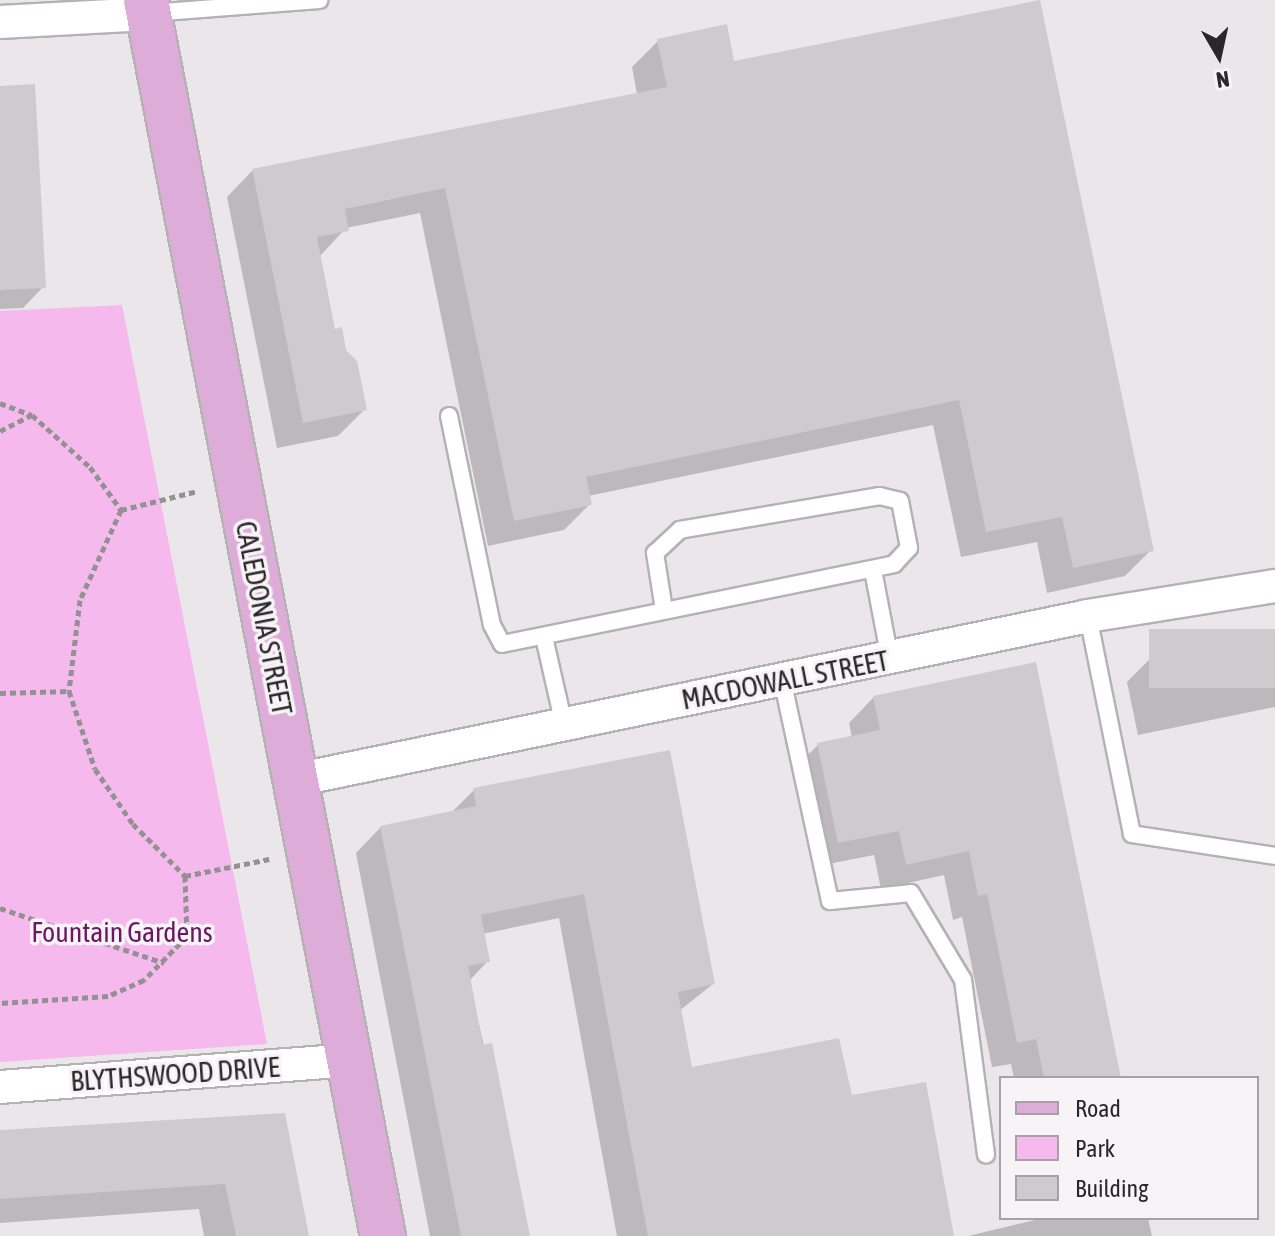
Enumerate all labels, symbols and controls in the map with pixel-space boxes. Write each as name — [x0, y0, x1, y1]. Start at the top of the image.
north arrow — [1179, 16, 1259, 96]
text: N — [1214, 66, 1231, 94]
street label: CALEDONIA STREET — [229, 518, 299, 718]
street label: MACDOWALL STREET — [679, 643, 891, 717]
park label: Fountain Gardens — [31, 915, 213, 949]
street label: BLYTHSWOOD DRIVE — [69, 1050, 281, 1098]
legend — [999, 1076, 1259, 1220]
text: Road — [1075, 1095, 1121, 1122]
text: Park — [1075, 1135, 1115, 1162]
text: Building — [1075, 1175, 1148, 1202]

